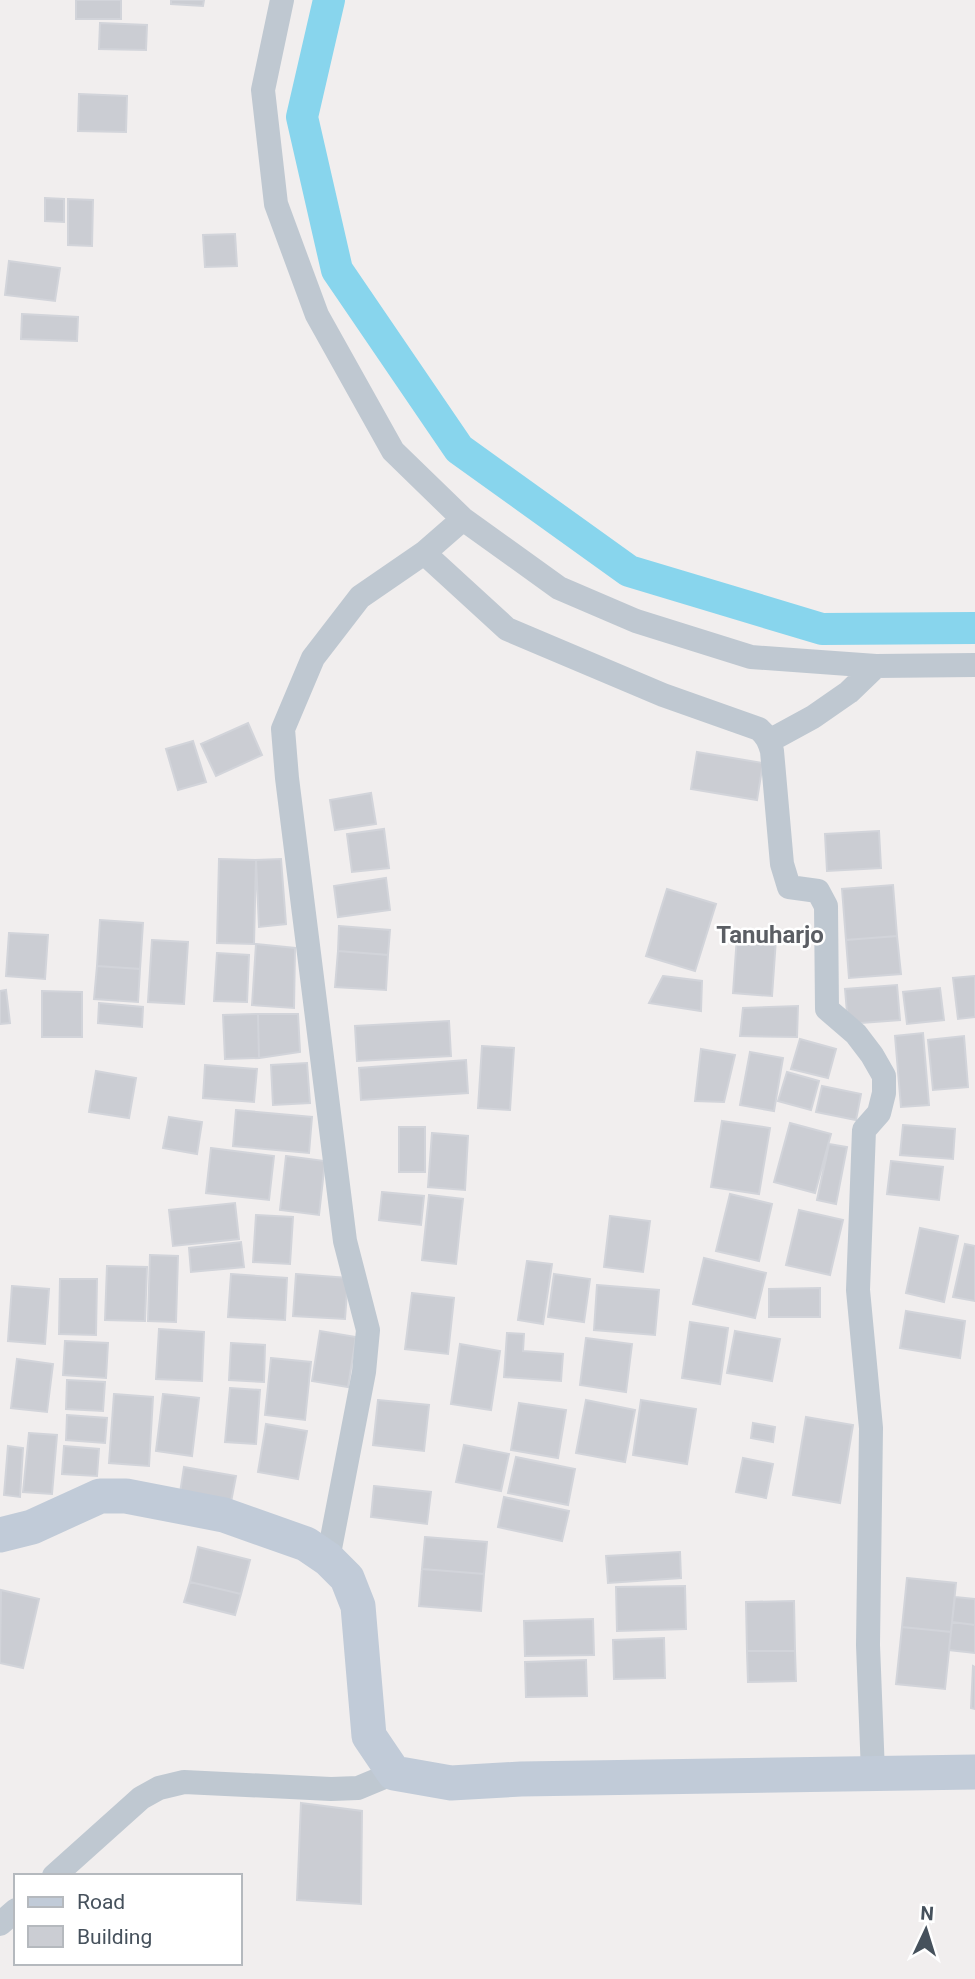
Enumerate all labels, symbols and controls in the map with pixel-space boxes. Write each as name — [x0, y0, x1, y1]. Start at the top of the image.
district label: Tanuharjo — [716, 921, 824, 949]
legend — [14, 1874, 242, 1965]
text: Road — [77, 1890, 125, 1914]
north arrow — [891, 1895, 961, 1965]
text: N — [920, 1902, 935, 1925]
text: Building — [77, 1925, 152, 1949]

